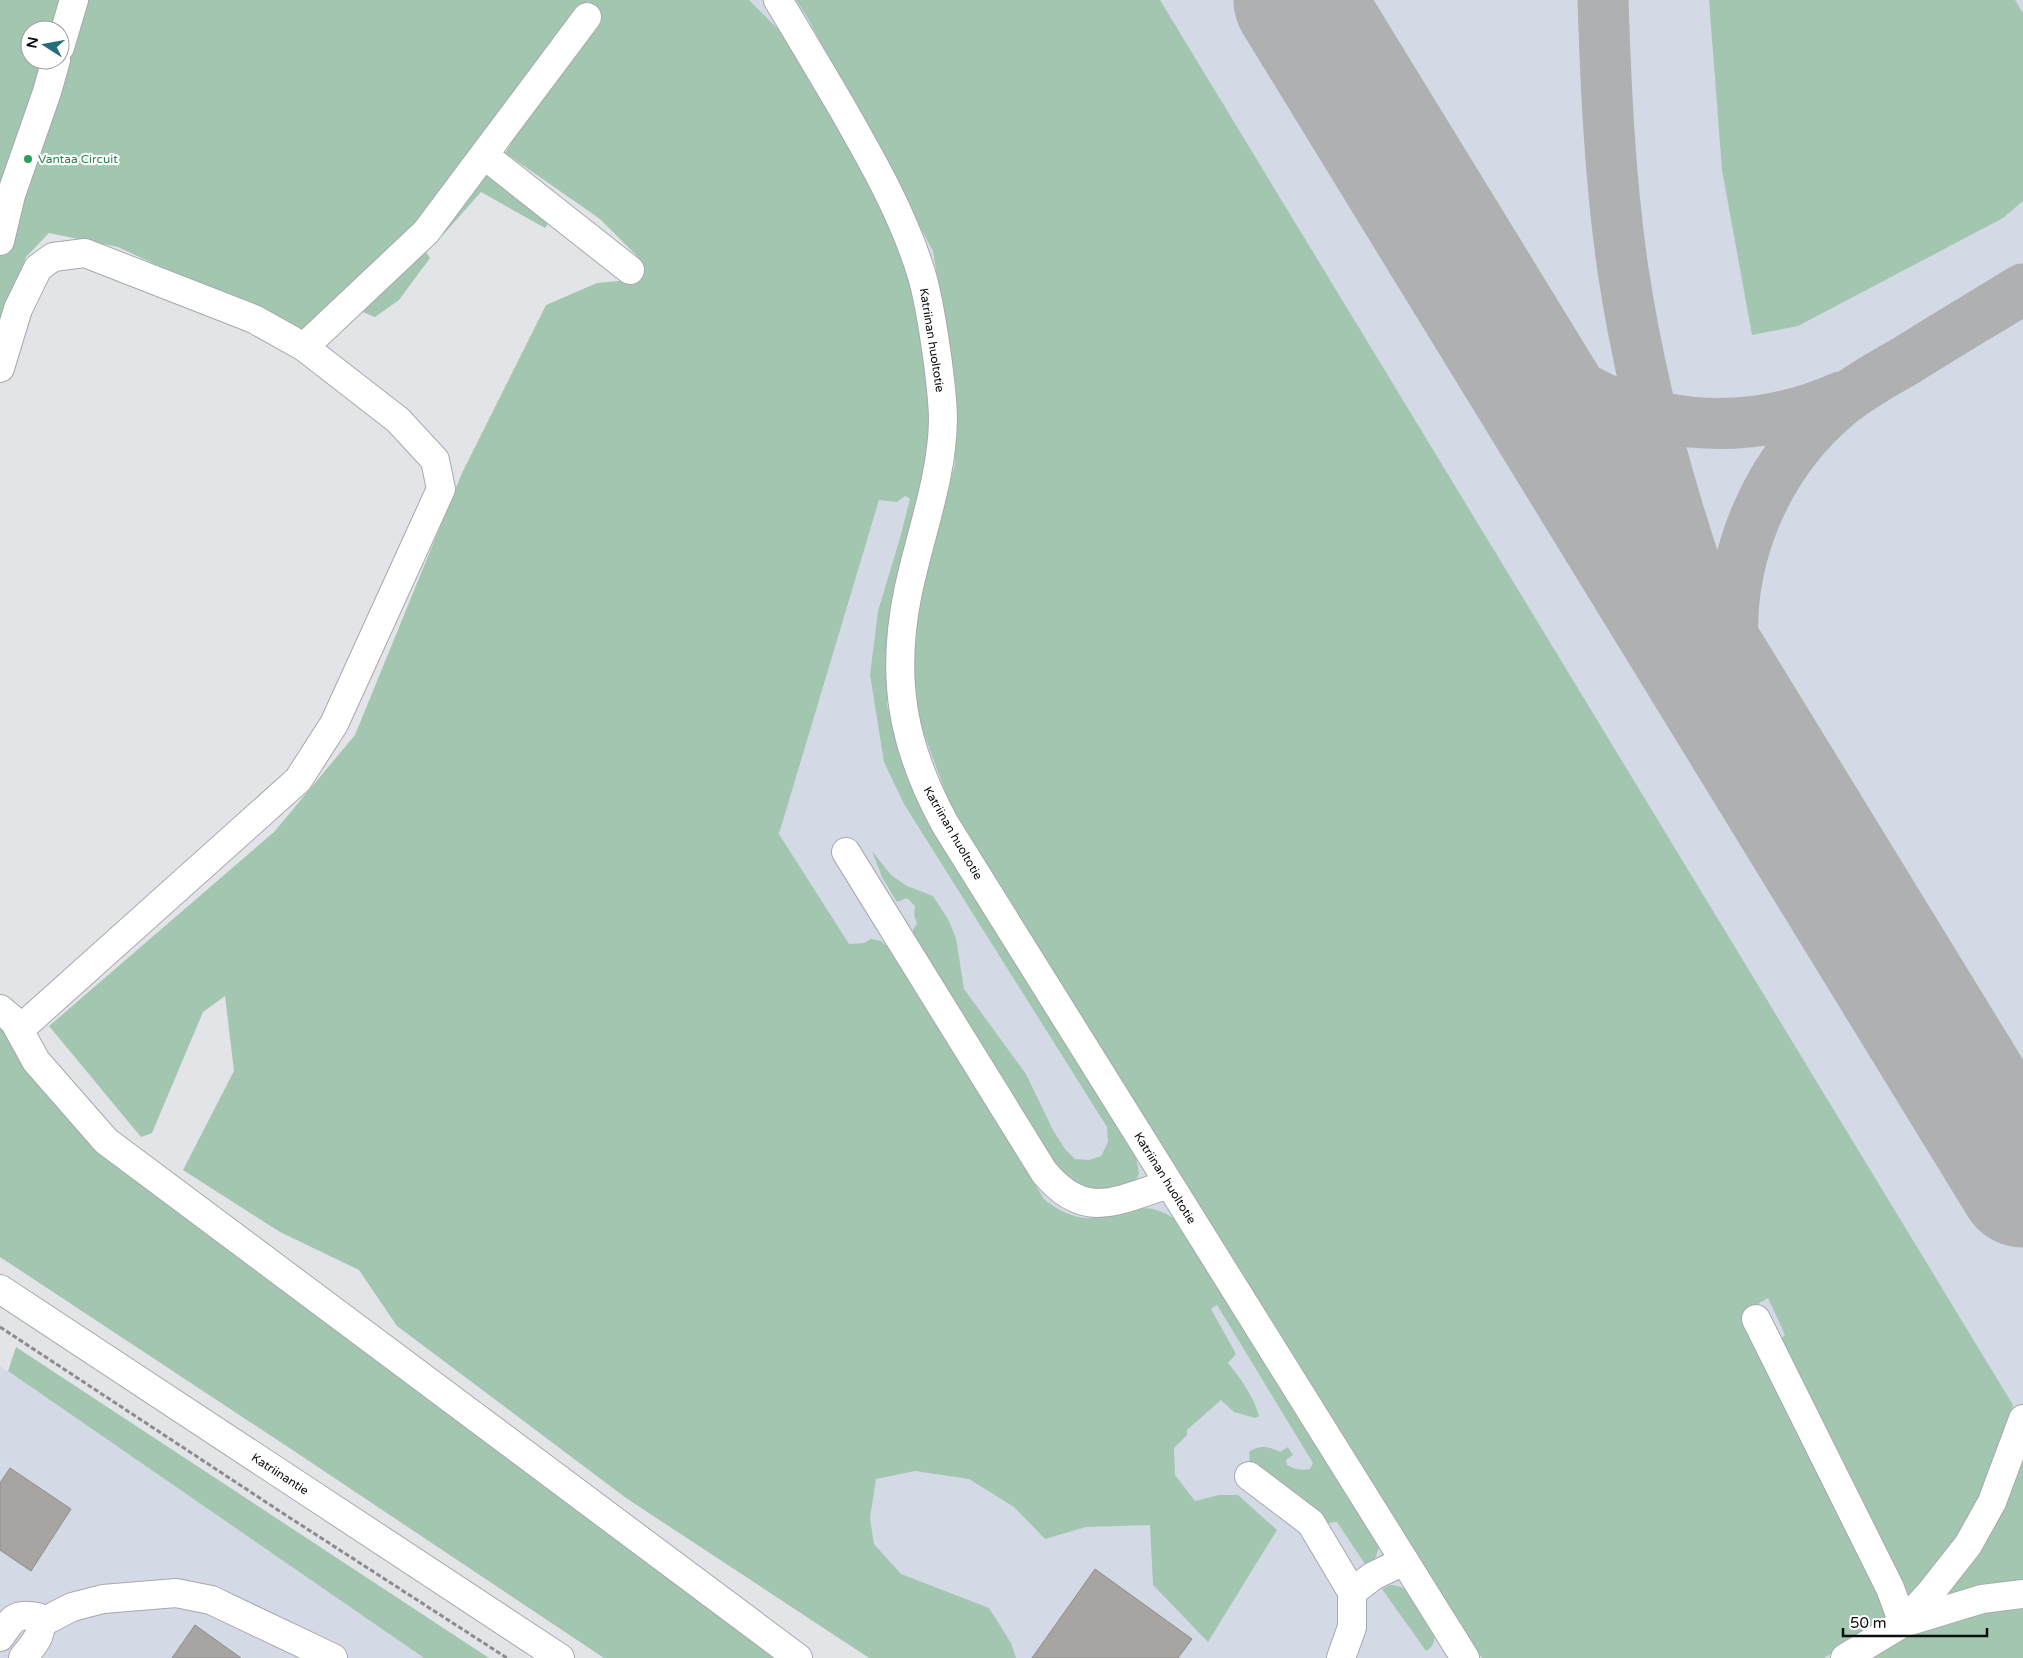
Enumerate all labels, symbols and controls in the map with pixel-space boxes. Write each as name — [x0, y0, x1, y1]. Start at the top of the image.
north arrow — [20, 20, 70, 70]
text: N — [23, 35, 42, 50]
place label: Vantaa Circuit — [38, 152, 118, 166]
marker: Vantaa Circuit — [22, 153, 34, 165]
street label: Katriinan huoltotie — [917, 287, 947, 393]
street label: Katriinan huoltotie — [921, 784, 985, 882]
street label: Katriinan huoltotie — [1131, 1130, 1199, 1227]
street label: Katriinantie — [249, 1450, 311, 1498]
scale bar — [1843, 1606, 1987, 1638]
text: 50 m — [1850, 1614, 1887, 1632]

